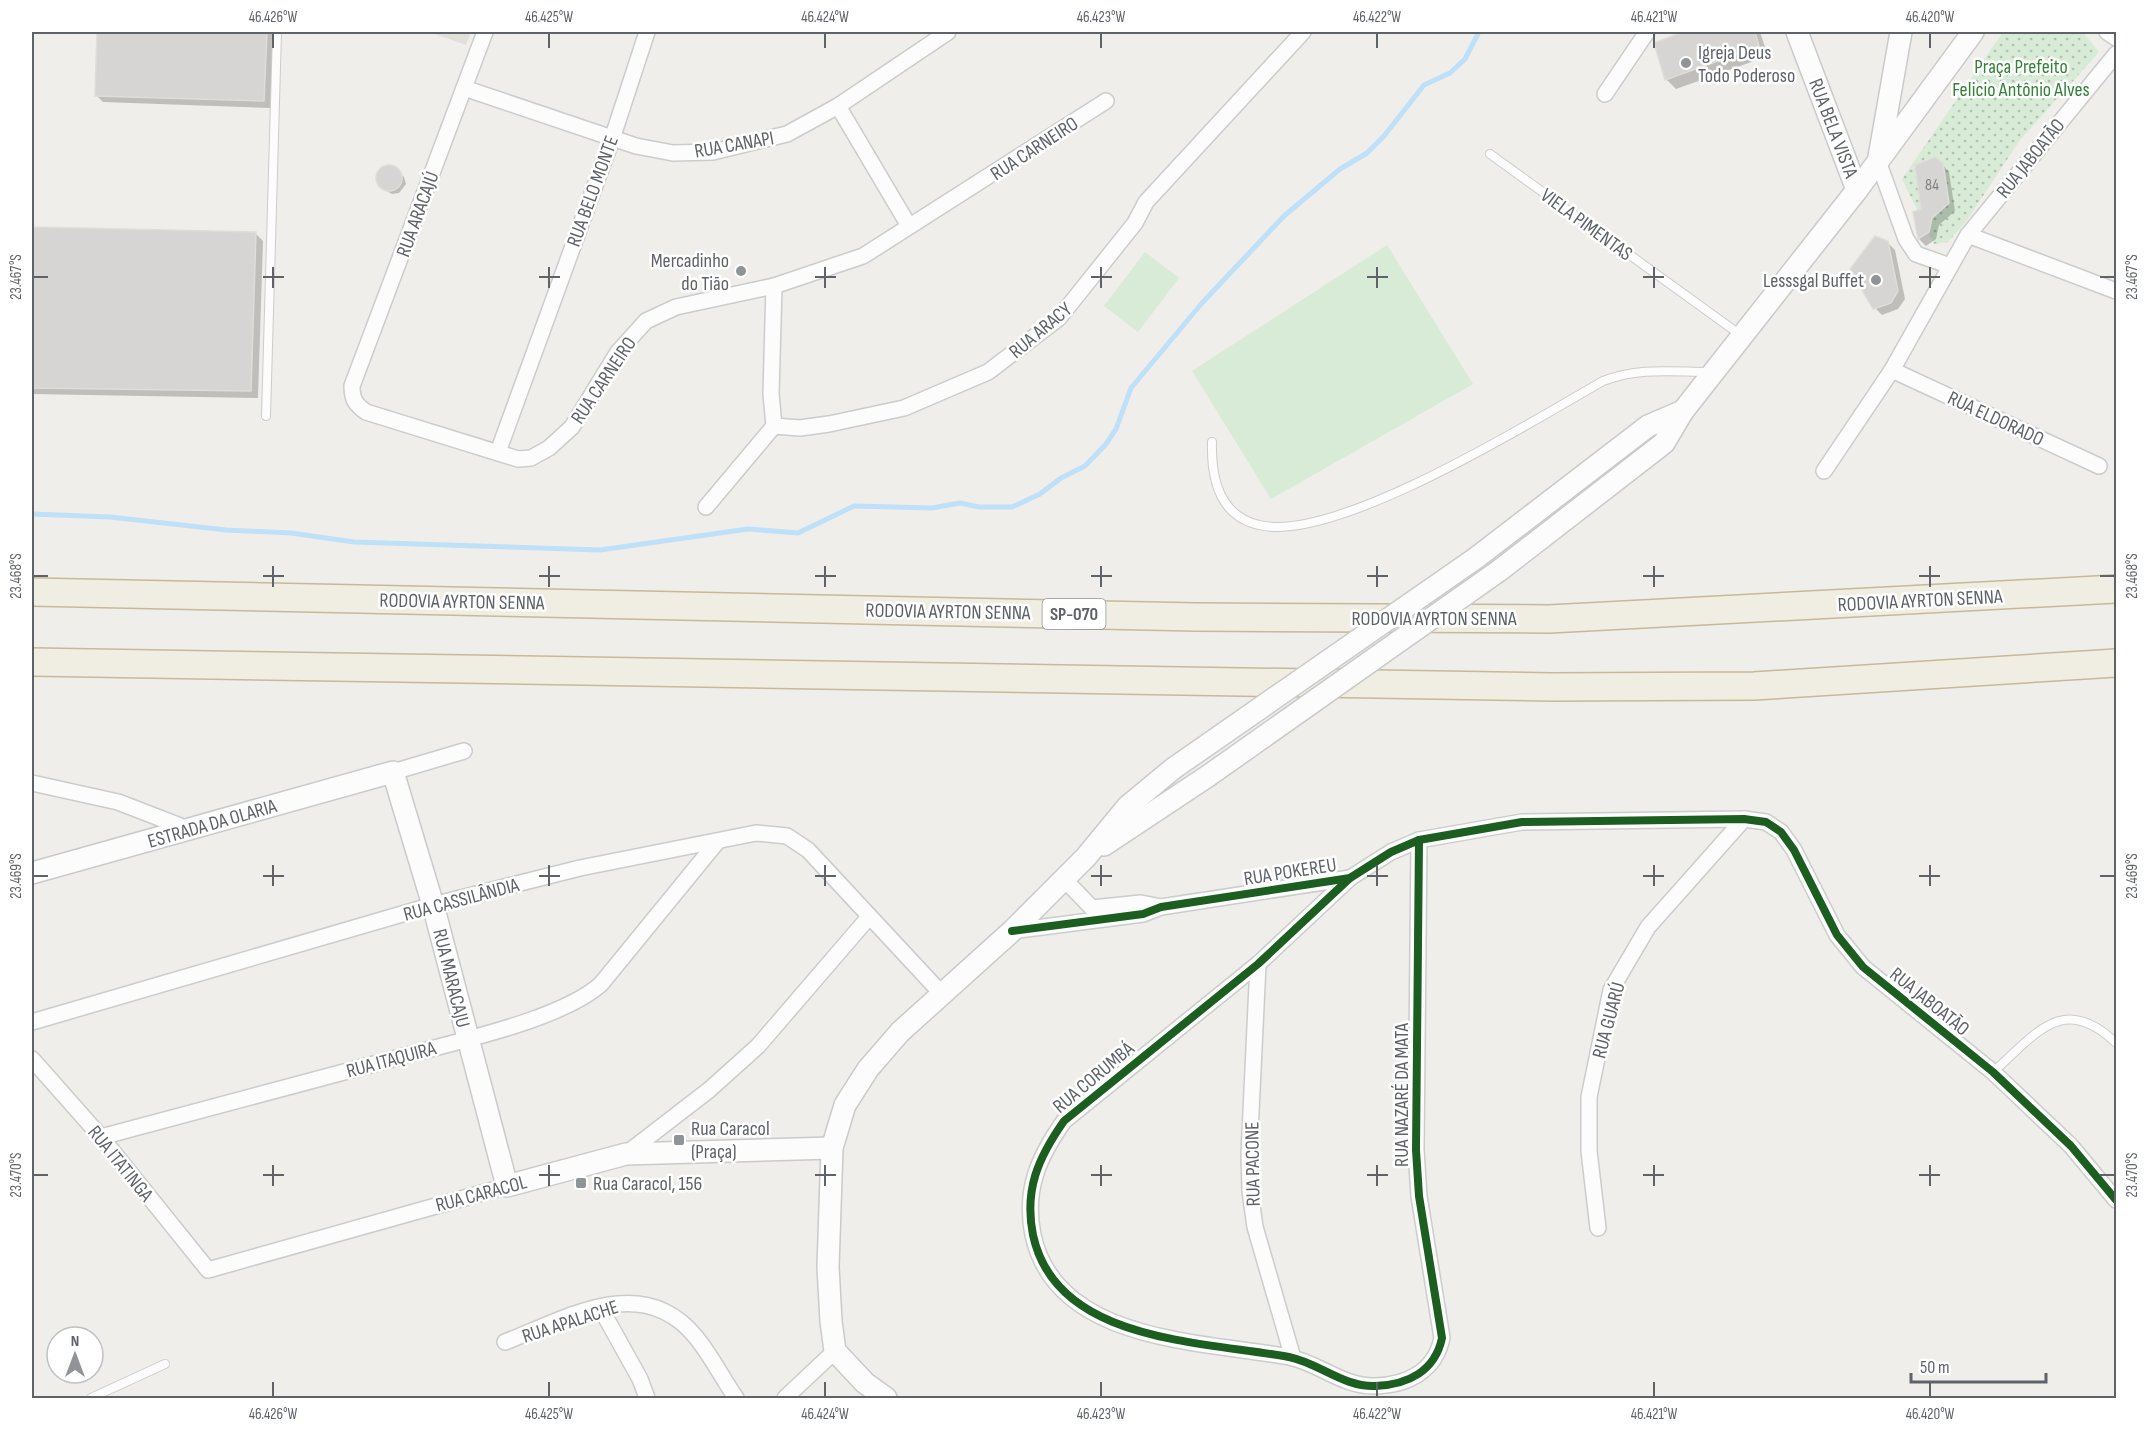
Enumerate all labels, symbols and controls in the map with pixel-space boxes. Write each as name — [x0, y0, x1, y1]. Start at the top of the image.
text: 46.426°W — [249, 8, 298, 27]
text: 46.425°W — [525, 8, 573, 27]
text: 46.424°W — [801, 8, 849, 27]
text: 46.423°W — [1077, 8, 1125, 27]
text: 46.422°W — [1353, 8, 1401, 27]
text: 46.421°W — [1631, 8, 1678, 27]
text: 46.420°W — [1906, 8, 1955, 27]
place label: Igreja Deus Todo Poderoso — [1698, 41, 1795, 88]
park label: Praça Prefeito Felicio Antônio Alves — [1952, 55, 2090, 102]
marker: Igreja Deus Todo Poderoso — [1679, 56, 1693, 70]
street label: RUA BELA VISTA — [1803, 75, 1863, 182]
street label: RUA CARNEIRO — [986, 112, 1083, 186]
street label: RUA JABOATÃO — [1991, 114, 2070, 203]
street label: RUA CANAPI — [693, 126, 776, 164]
street label: RUA BELO MONTE — [562, 133, 624, 250]
street label: RUA ARACAJÚ — [391, 168, 444, 260]
house number: 84 — [1925, 176, 1939, 195]
street label: VIELA PIMENTAS — [1536, 183, 1637, 266]
place label: Mercadinho do Tião — [651, 249, 729, 296]
text: 23.467°S — [7, 254, 26, 300]
text: 23.467°S — [2123, 254, 2142, 300]
marker: Mercadinho do Tião — [734, 264, 748, 278]
place label: Lesssgal Buffet — [1763, 269, 1864, 293]
marker: Lesssgal Buffet — [1869, 273, 1883, 287]
street label: RUA ARACY — [1004, 297, 1077, 364]
street label: RUA CARNEIRO — [566, 333, 642, 429]
street label: RUA ELDORADO — [1944, 386, 2047, 452]
text: 23.468°S — [7, 553, 26, 599]
text: 23.468°S — [2123, 553, 2142, 599]
street label: RODOVIA AYRTON SENNA — [1837, 585, 2004, 617]
street label: RODOVIA AYRTON SENNA — [379, 589, 545, 615]
street label: RODOVIA AYRTON SENNA — [865, 599, 1031, 625]
road number: SP-070 — [1042, 599, 1106, 629]
street label: RODOVIA AYRTON SENNA — [1351, 607, 1517, 631]
street label: ESTRADA DA OLARIA — [145, 794, 280, 854]
text: 23.469°S — [7, 853, 26, 899]
street label: RUA POKEREU — [1242, 853, 1338, 891]
text: 23.469°S — [2123, 853, 2142, 899]
street label: RUA CASSILÂNDIA — [401, 873, 522, 927]
street label: RUA MARACAJU — [427, 926, 475, 1030]
street label: RUA JABOATÃO — [1885, 962, 1974, 1041]
street label: RUA GUARÚ — [1587, 979, 1631, 1061]
street label: RUA NAZARÉ DA MATA — [1390, 1023, 1414, 1167]
street label: RUA ITAQUIRA — [344, 1036, 439, 1083]
street label: RUA CORUMBÁ — [1048, 1037, 1139, 1119]
place label: Rua Caracol (Praça) — [691, 1117, 770, 1164]
street label: RUA ITATINGA — [82, 1121, 158, 1207]
street label: RUA PACONE — [1240, 1121, 1266, 1207]
marker: Rua Caracol (Praça) — [672, 1133, 686, 1147]
text: 23.470°S — [7, 1153, 26, 1197]
text: 23.470°S — [2123, 1153, 2142, 1197]
street label: RUA CARACOL — [433, 1170, 530, 1218]
place label: Rua Caracol, 156 — [593, 1172, 702, 1196]
marker: Rua Caracol, 156 — [574, 1176, 588, 1190]
street label: RUA APALACHE — [519, 1295, 621, 1349]
north arrow — [45, 1325, 105, 1385]
text: N — [71, 1332, 79, 1351]
scale bar — [1911, 1346, 2046, 1384]
text: 50 m — [1920, 1357, 1950, 1378]
text: 46.426°W — [249, 1405, 298, 1424]
text: 46.425°W — [525, 1405, 573, 1424]
text: 46.424°W — [801, 1405, 849, 1424]
text: 46.423°W — [1077, 1405, 1125, 1424]
text: 46.422°W — [1353, 1405, 1401, 1424]
text: 46.421°W — [1631, 1405, 1678, 1424]
text: 46.420°W — [1906, 1405, 1955, 1424]

